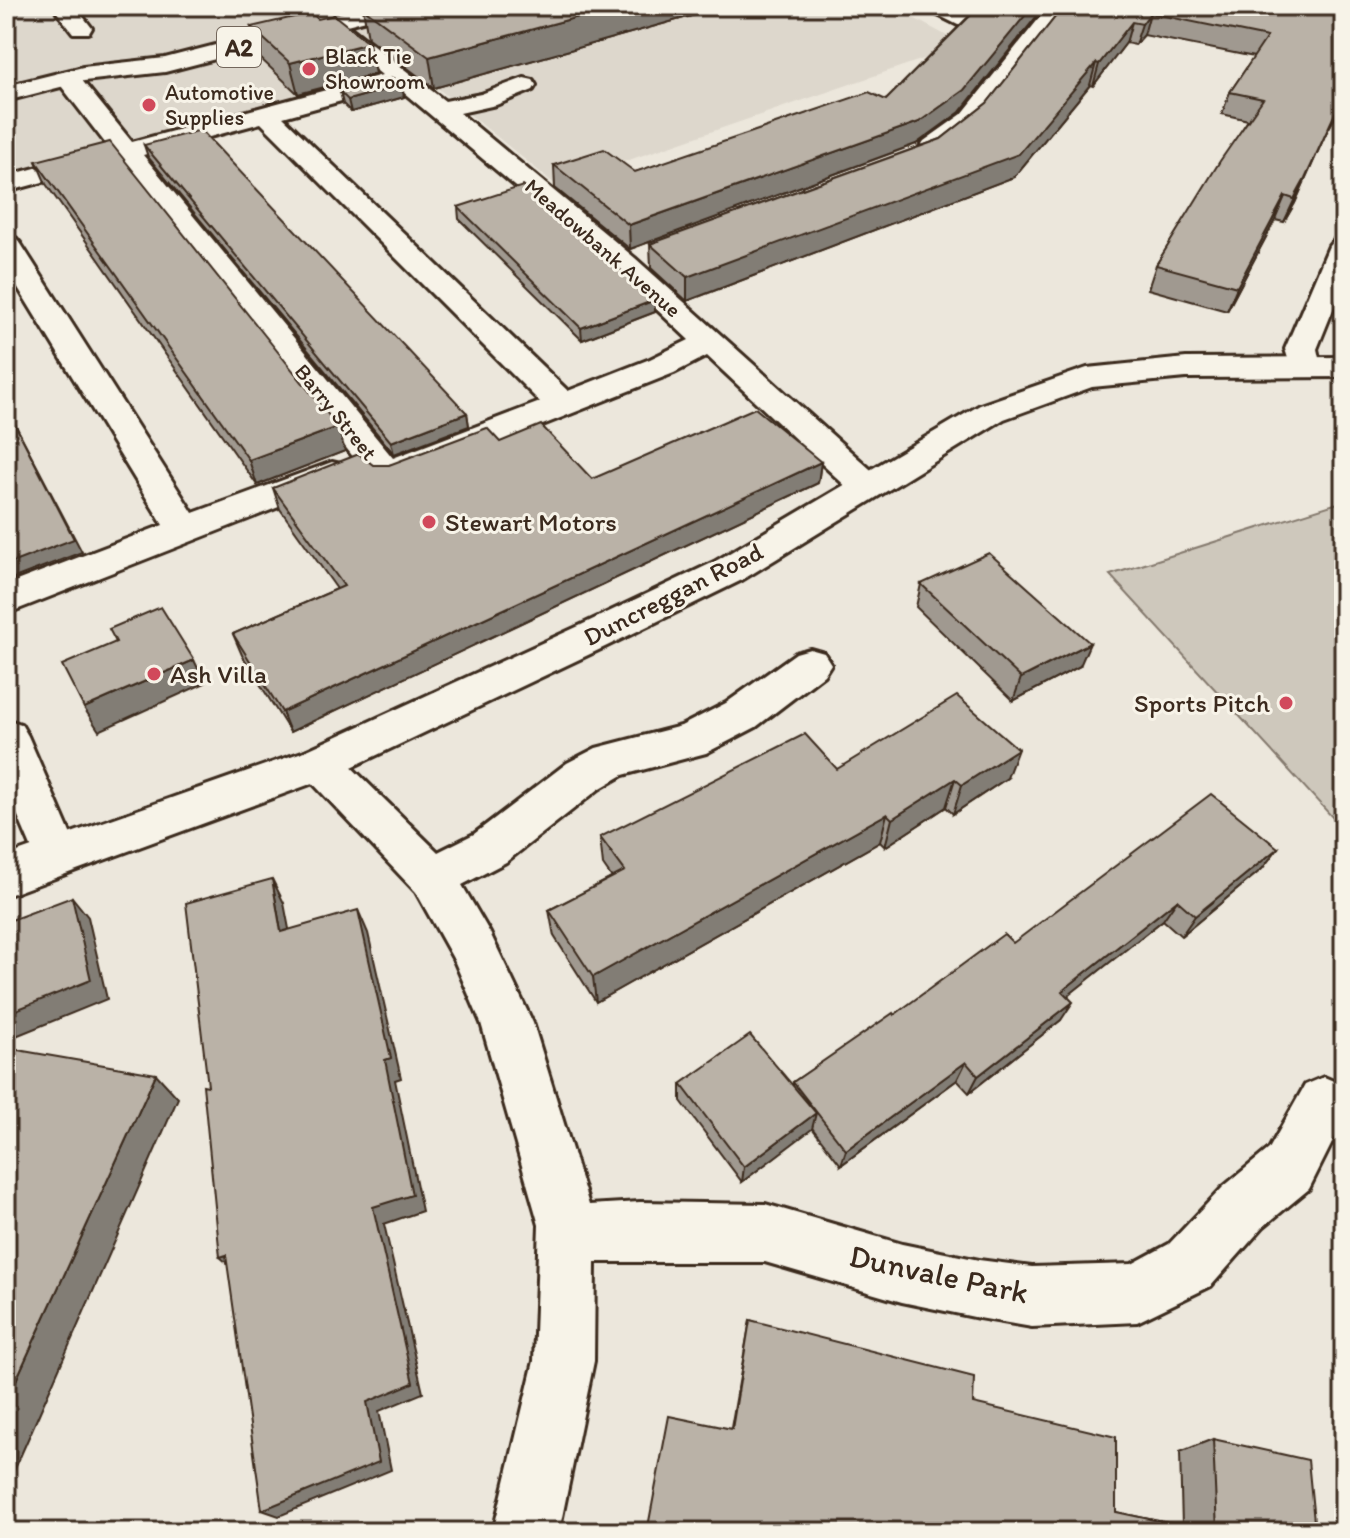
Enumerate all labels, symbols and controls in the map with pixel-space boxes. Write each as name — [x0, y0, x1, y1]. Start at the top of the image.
road number: A2 — [217, 27, 261, 67]
place label: Black Tie Showroom — [325, 43, 426, 95]
marker: Black Tie Showroom — [300, 60, 318, 78]
place label: Automotive Supplies — [165, 79, 274, 131]
marker: Automotive Supplies — [140, 96, 158, 114]
street label: Meadowbank Avenue — [519, 173, 687, 323]
street label: Barry Street — [289, 358, 383, 466]
place label: Stewart Motors — [445, 506, 617, 538]
marker: Stewart Motors — [420, 513, 438, 531]
street label: Duncreggan Road — [578, 535, 769, 653]
place label: Ash Villa — [170, 658, 267, 690]
marker: Ash Villa — [145, 665, 163, 683]
place label: Sports Pitch — [1134, 687, 1270, 719]
marker: Sports Pitch — [1277, 694, 1295, 712]
street label: Dunvale Park — [846, 1236, 1032, 1312]

